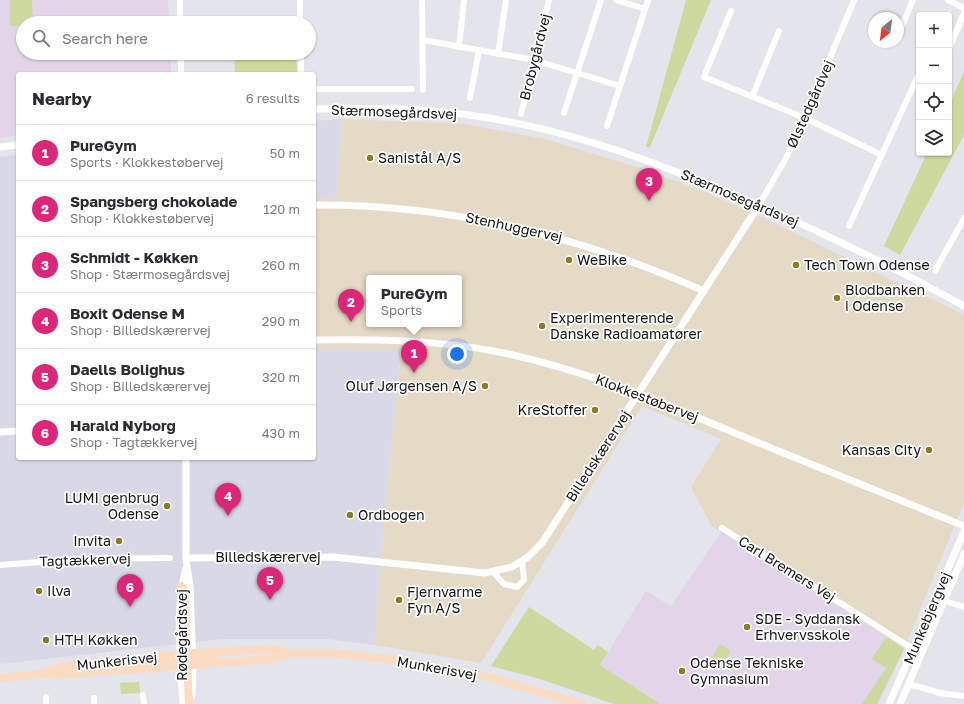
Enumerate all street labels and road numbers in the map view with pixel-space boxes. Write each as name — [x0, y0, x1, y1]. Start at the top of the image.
street label: Brobygårdvej — [516, 12, 554, 102]
street label: Ølstedgårdvej — [783, 57, 837, 150]
street label: Stærmosegårdsvej — [331, 101, 458, 122]
street label: Stærmosegårdsvej — [679, 165, 802, 230]
street label: Stenhuggervej — [464, 208, 564, 245]
street label: Klokkestøbervej — [593, 370, 701, 425]
street label: Billedskærervej — [562, 407, 633, 505]
street label: Carl Bremers Vej — [736, 532, 839, 605]
street label: Billedskærervej — [215, 548, 321, 565]
street label: Tagtækkervej — [39, 549, 131, 570]
street label: Munkebjergvej — [899, 569, 954, 667]
street label: Rødegårdsvej — [173, 589, 190, 681]
street label: Munkerisvej — [76, 648, 158, 673]
street label: Munkerisvej — [396, 652, 478, 683]

